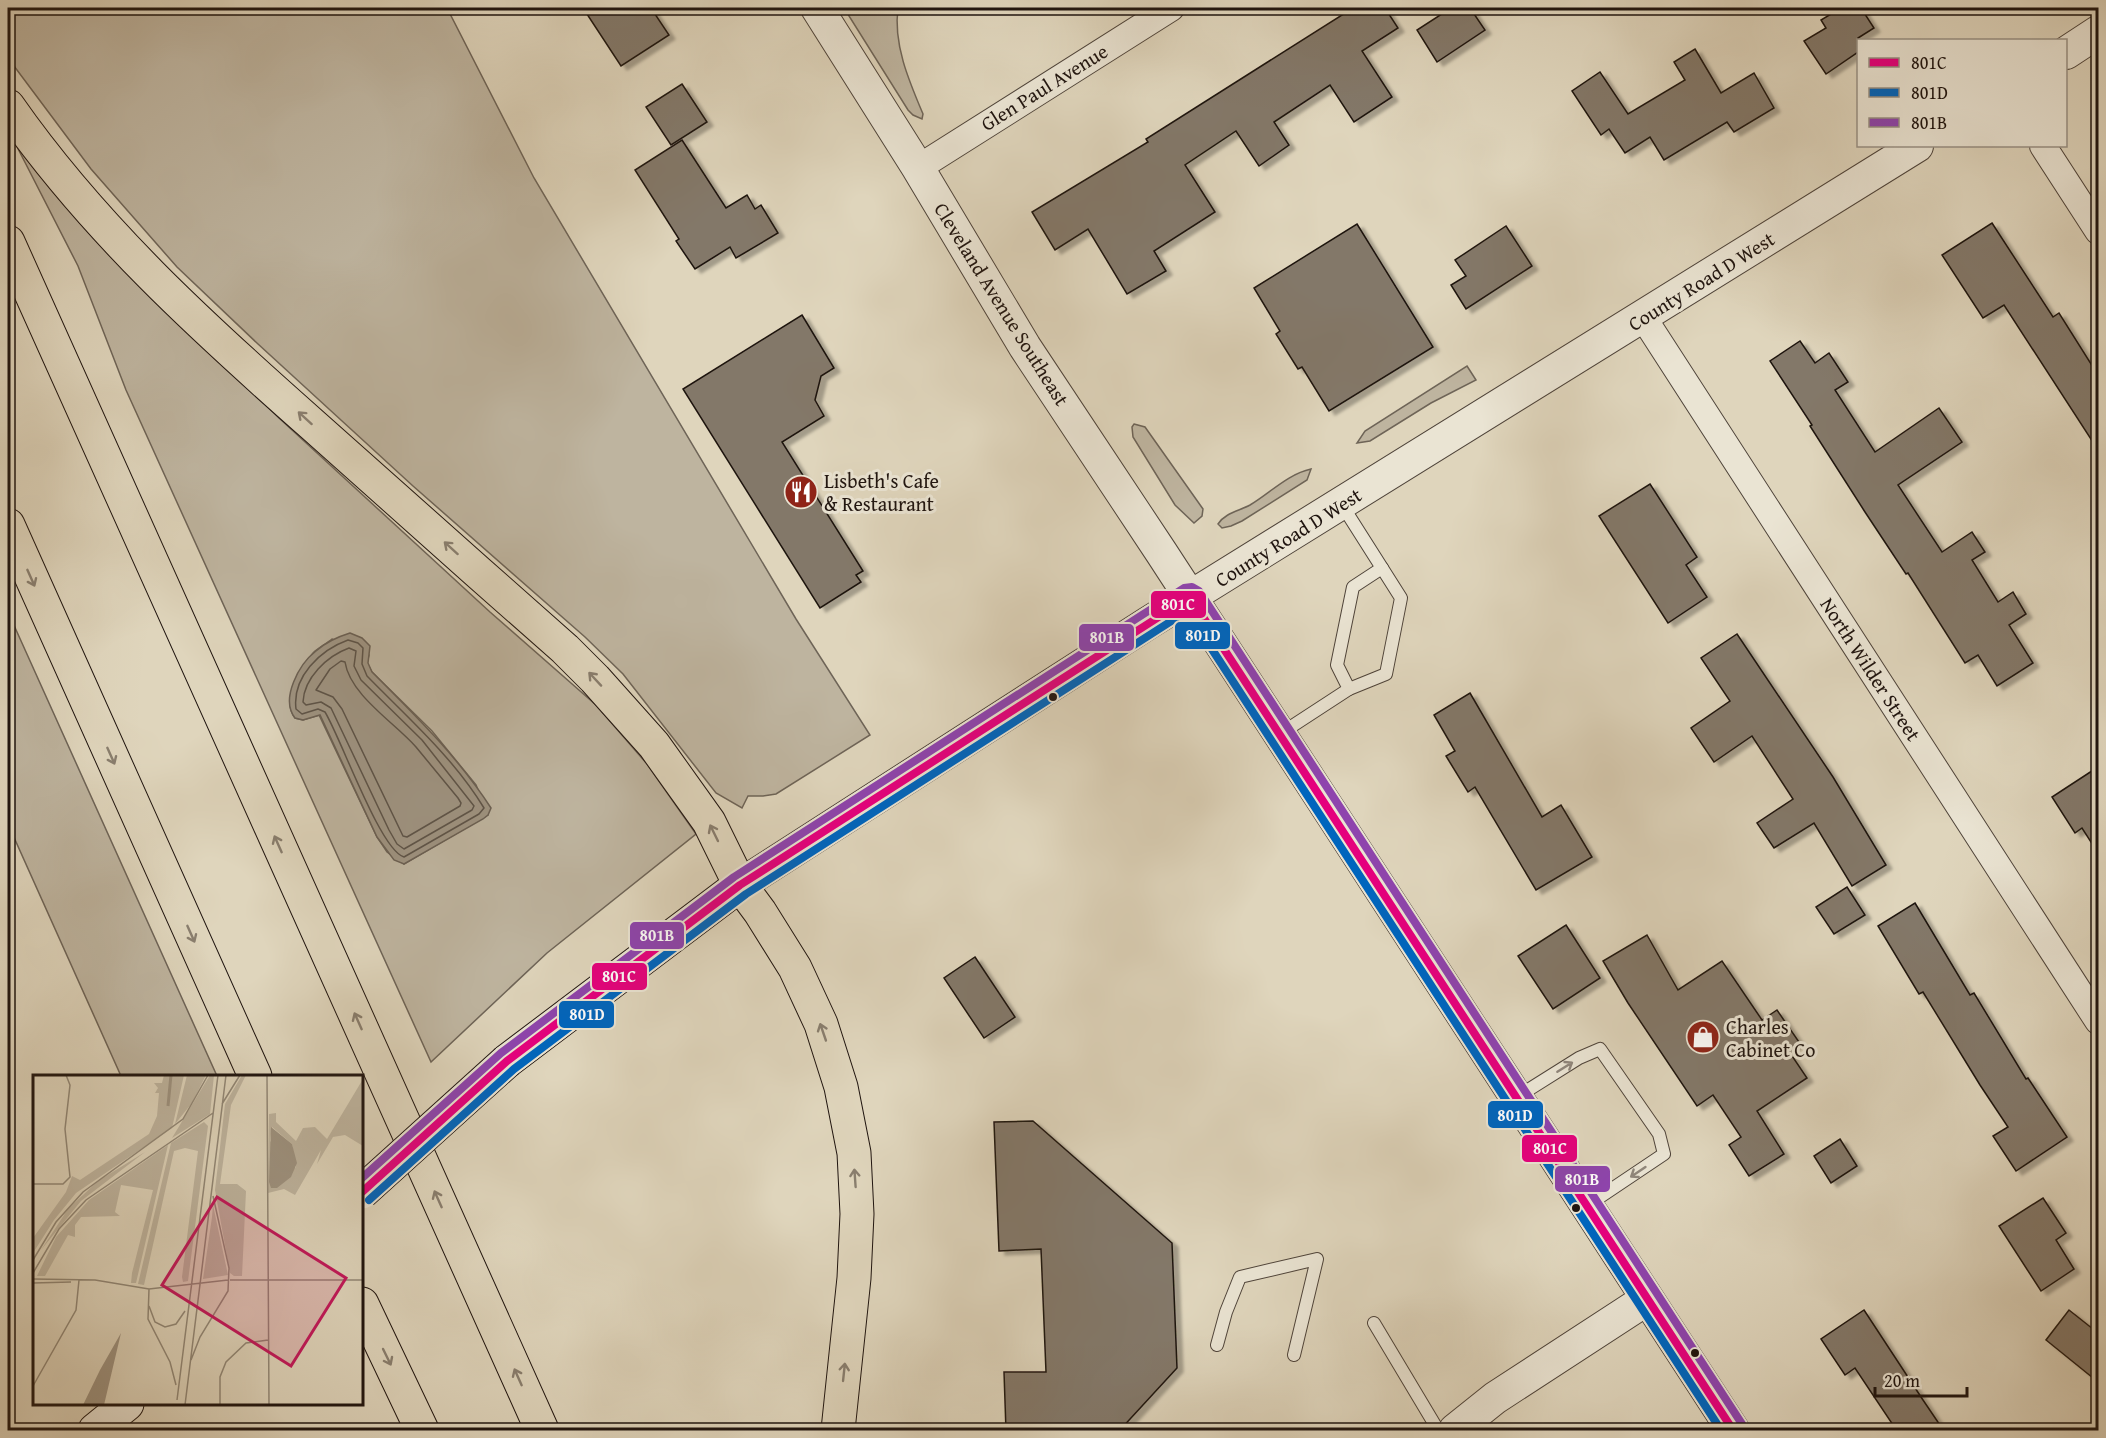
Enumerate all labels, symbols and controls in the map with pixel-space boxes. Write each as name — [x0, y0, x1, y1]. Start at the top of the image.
street label: Glen Paul Avenue — [975, 36, 1113, 138]
legend — [1857, 39, 2067, 147]
text: 801C — [1911, 49, 1947, 76]
text: 801D — [1911, 79, 1948, 106]
text: 801B — [1911, 109, 1947, 136]
street label: Cleveland Avenue Southeast — [927, 197, 1077, 411]
street label: County Road D West — [1622, 224, 1780, 338]
one-way arrow — [298, 411, 313, 425]
place label: Lisbeth's Cafe & Restaurant — [824, 466, 939, 518]
restaurant icon: Lisbeth's Cafe & Restaurant — [783, 474, 819, 510]
street label: County Road D West — [1209, 480, 1367, 594]
one-way arrow — [444, 541, 459, 555]
one-way arrow — [26, 569, 38, 587]
line badge: 801C — [1150, 590, 1207, 619]
text: 801C — [1161, 592, 1195, 616]
street label: North Wilder Street — [1814, 592, 1928, 746]
line badge: 801D — [1174, 621, 1231, 650]
line badge: 801B — [1078, 623, 1135, 652]
text: 801D — [1185, 623, 1221, 647]
text: 801B — [1090, 625, 1124, 649]
one-way arrow — [588, 672, 602, 687]
unlabelled marker — [1047, 691, 1059, 703]
one-way arrow — [106, 747, 117, 765]
one-way arrow — [708, 824, 719, 842]
one-way arrow — [272, 835, 283, 853]
line badge: 801B — [629, 921, 685, 950]
text: 801B — [640, 923, 674, 947]
one-way arrow — [186, 925, 197, 943]
line badge: 801C — [591, 962, 648, 991]
text: 801C — [602, 964, 636, 988]
line badge: 801D — [558, 1000, 615, 1029]
text: 801D — [569, 1002, 605, 1026]
place label: Charles Cabinet Co — [1726, 1012, 1815, 1064]
one-way arrow — [352, 1013, 363, 1031]
shop icon: Charles Cabinet Co — [1685, 1019, 1721, 1055]
one-way arrow — [817, 1023, 828, 1042]
one-way arrow — [1557, 1060, 1574, 1073]
inset map — [33, 1075, 363, 1405]
line badge: 801D — [1487, 1100, 1544, 1129]
text: 801D — [1497, 1103, 1533, 1127]
line badge: 801C — [1521, 1134, 1578, 1163]
text: 801C — [1533, 1136, 1567, 1160]
line badge: 801B — [1554, 1165, 1611, 1193]
one-way arrow — [1630, 1166, 1646, 1178]
text: 801B — [1565, 1167, 1599, 1191]
one-way arrow — [850, 1169, 861, 1189]
one-way arrow — [431, 1191, 443, 1209]
unlabelled marker — [1570, 1202, 1582, 1214]
one-way arrow — [381, 1347, 393, 1365]
unlabelled marker — [1689, 1347, 1701, 1359]
scale bar — [1875, 1360, 1966, 1398]
one-way arrow — [839, 1363, 850, 1383]
text: 20 m — [1884, 1367, 1920, 1394]
one-way arrow — [511, 1369, 523, 1387]

